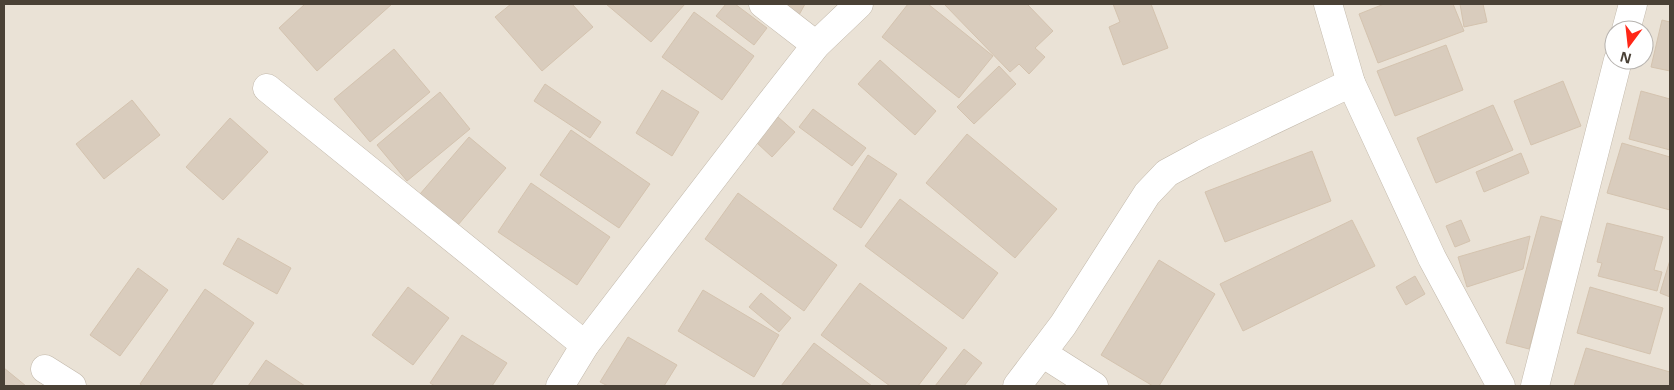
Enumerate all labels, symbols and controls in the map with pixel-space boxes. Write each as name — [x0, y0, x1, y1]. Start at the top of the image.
north arrow — [1604, 20, 1654, 70]
text: N — [1618, 47, 1633, 69]

